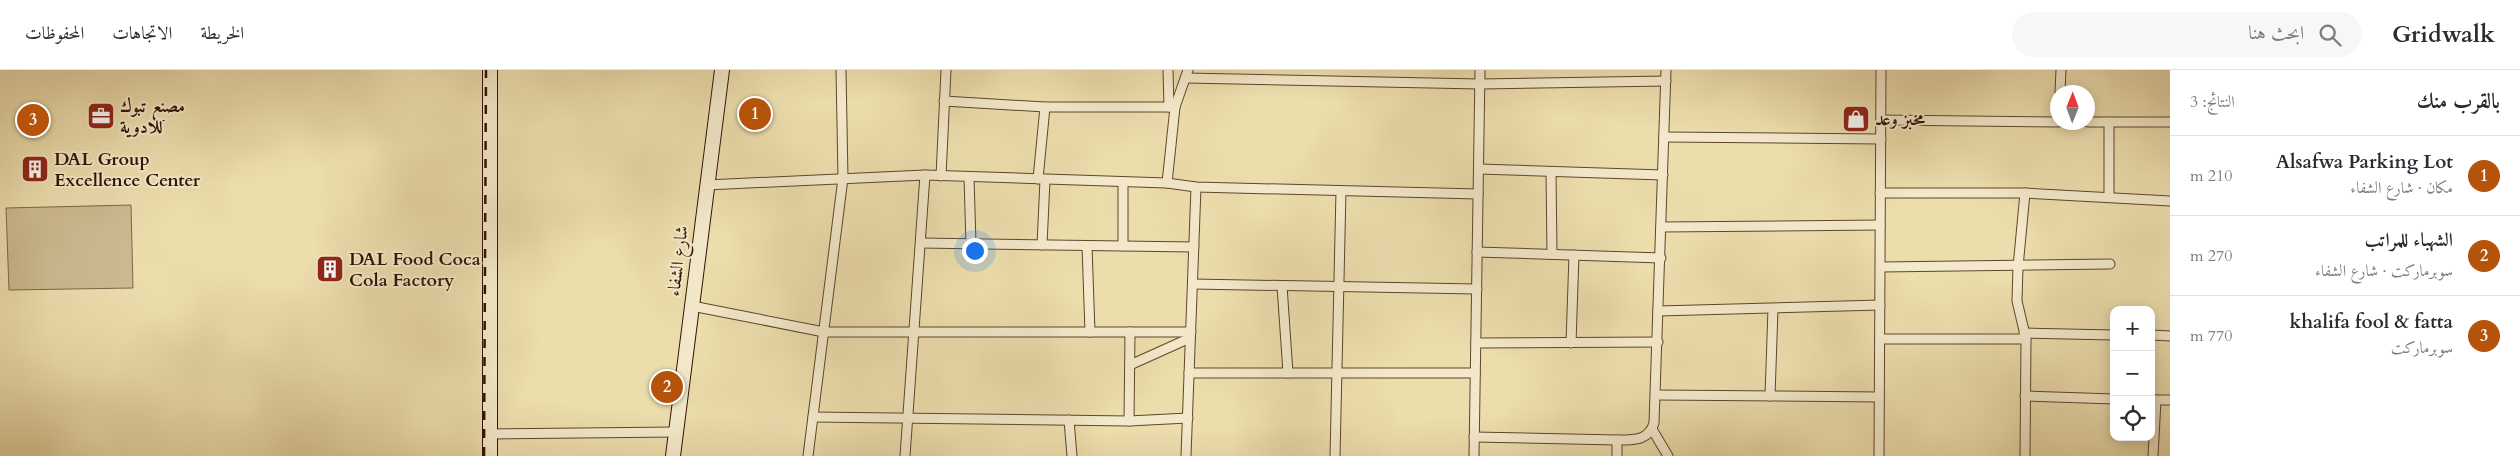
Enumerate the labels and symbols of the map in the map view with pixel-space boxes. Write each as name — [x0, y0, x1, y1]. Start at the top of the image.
north arrow — [2050, 85, 2095, 130]
place label: مصنع تبوك للادوية — [120, 94, 185, 140]
pin: 1 — [739, 95, 771, 133]
pin: 3 — [17, 101, 49, 139]
office icon: مصنع تبوك للادوية — [86, 101, 116, 131]
shop icon: مخبز وعد — [1841, 104, 1871, 134]
place label: مخبز وعد — [1875, 107, 1926, 132]
place label: DAL Group Excellence Center — [54, 147, 201, 193]
building icon: DAL Group Excellence Center — [20, 154, 50, 184]
street label: شارع الشفاء — [661, 224, 697, 298]
your location — [962, 238, 988, 264]
place label: DAL Food Coca Cola Factory — [349, 247, 481, 293]
building icon: DAL Food Coca Cola Factory — [315, 254, 345, 284]
pin: 2 — [651, 368, 683, 406]

